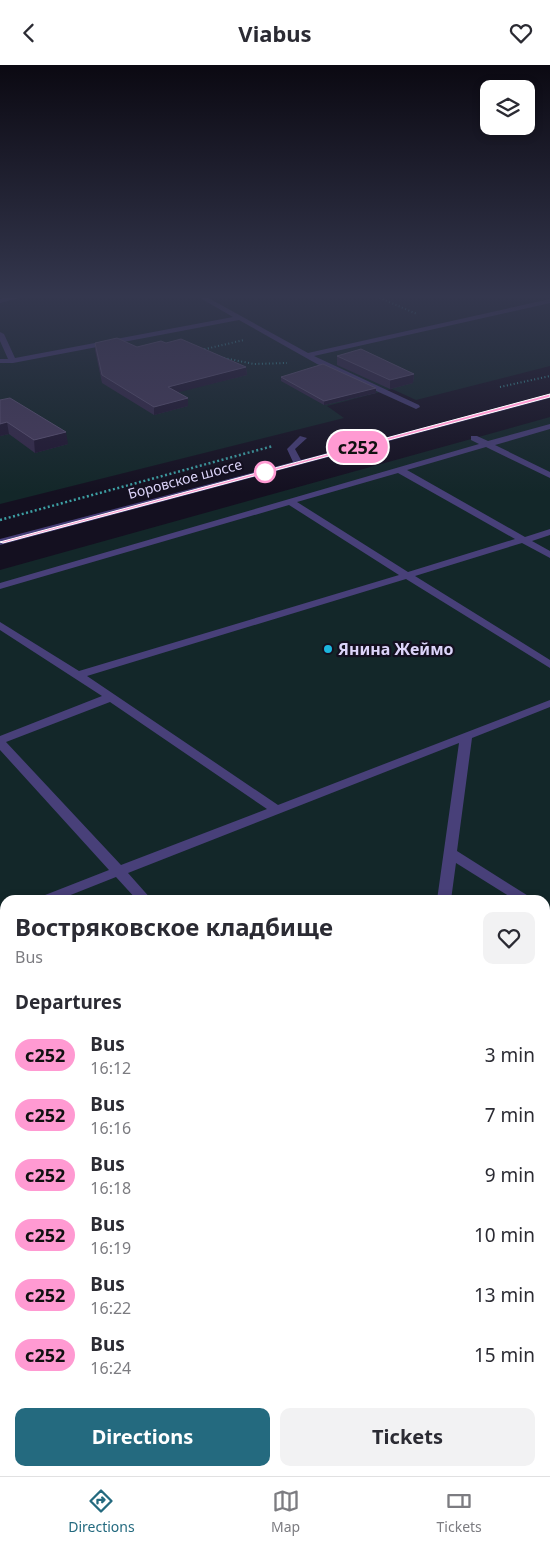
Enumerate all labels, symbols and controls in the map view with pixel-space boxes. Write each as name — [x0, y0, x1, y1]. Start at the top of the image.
text: Viabus — [238, 18, 312, 48]
icon: back — [15, 19, 43, 47]
icon: heart — [507, 19, 535, 47]
map controls — [480, 80, 535, 135]
button: layers — [480, 80, 535, 135]
line badge: с252 — [323, 431, 393, 463]
text: с252 — [338, 435, 378, 459]
street label: Боровское шоссе — [126, 454, 244, 503]
unlabelled marker — [254, 461, 276, 483]
place label: Янина Жеймо — [338, 638, 454, 660]
marker: Янина Жеймо — [322, 643, 334, 655]
text: Востряковское кладбище — [15, 910, 333, 943]
button: heart — [483, 912, 535, 964]
text: Bus — [15, 946, 43, 968]
text: Departures — [15, 989, 122, 1015]
text: Bus — [90, 1031, 125, 1057]
text: 3 min — [485, 1042, 535, 1068]
text: с252 — [25, 1043, 65, 1067]
text: 16:12 — [90, 1057, 131, 1079]
text: Bus — [90, 1091, 125, 1117]
text: 7 min — [485, 1102, 535, 1128]
text: с252 — [25, 1103, 65, 1127]
text: 16:16 — [90, 1117, 131, 1139]
text: Bus — [90, 1151, 125, 1177]
text: 9 min — [485, 1162, 535, 1188]
text: с252 — [25, 1163, 65, 1187]
text: 16:18 — [90, 1177, 131, 1199]
text: Bus — [90, 1211, 125, 1237]
text: 10 min — [474, 1222, 535, 1248]
text: с252 — [25, 1223, 65, 1247]
text: 16:19 — [90, 1237, 131, 1259]
text: Bus — [90, 1271, 125, 1297]
text: 13 min — [474, 1282, 535, 1308]
text: с252 — [25, 1283, 65, 1307]
text: 16:22 — [90, 1297, 131, 1319]
text: Bus — [90, 1331, 125, 1357]
text: 15 min — [474, 1342, 535, 1368]
text: с252 — [25, 1343, 65, 1367]
text: 16:24 — [90, 1357, 131, 1379]
button: Directions — [15, 1408, 270, 1466]
button: Tickets — [280, 1408, 535, 1466]
tab: Directions — [68, 1487, 135, 1536]
tab: Map — [271, 1487, 300, 1536]
tab: Tickets — [437, 1487, 482, 1536]

